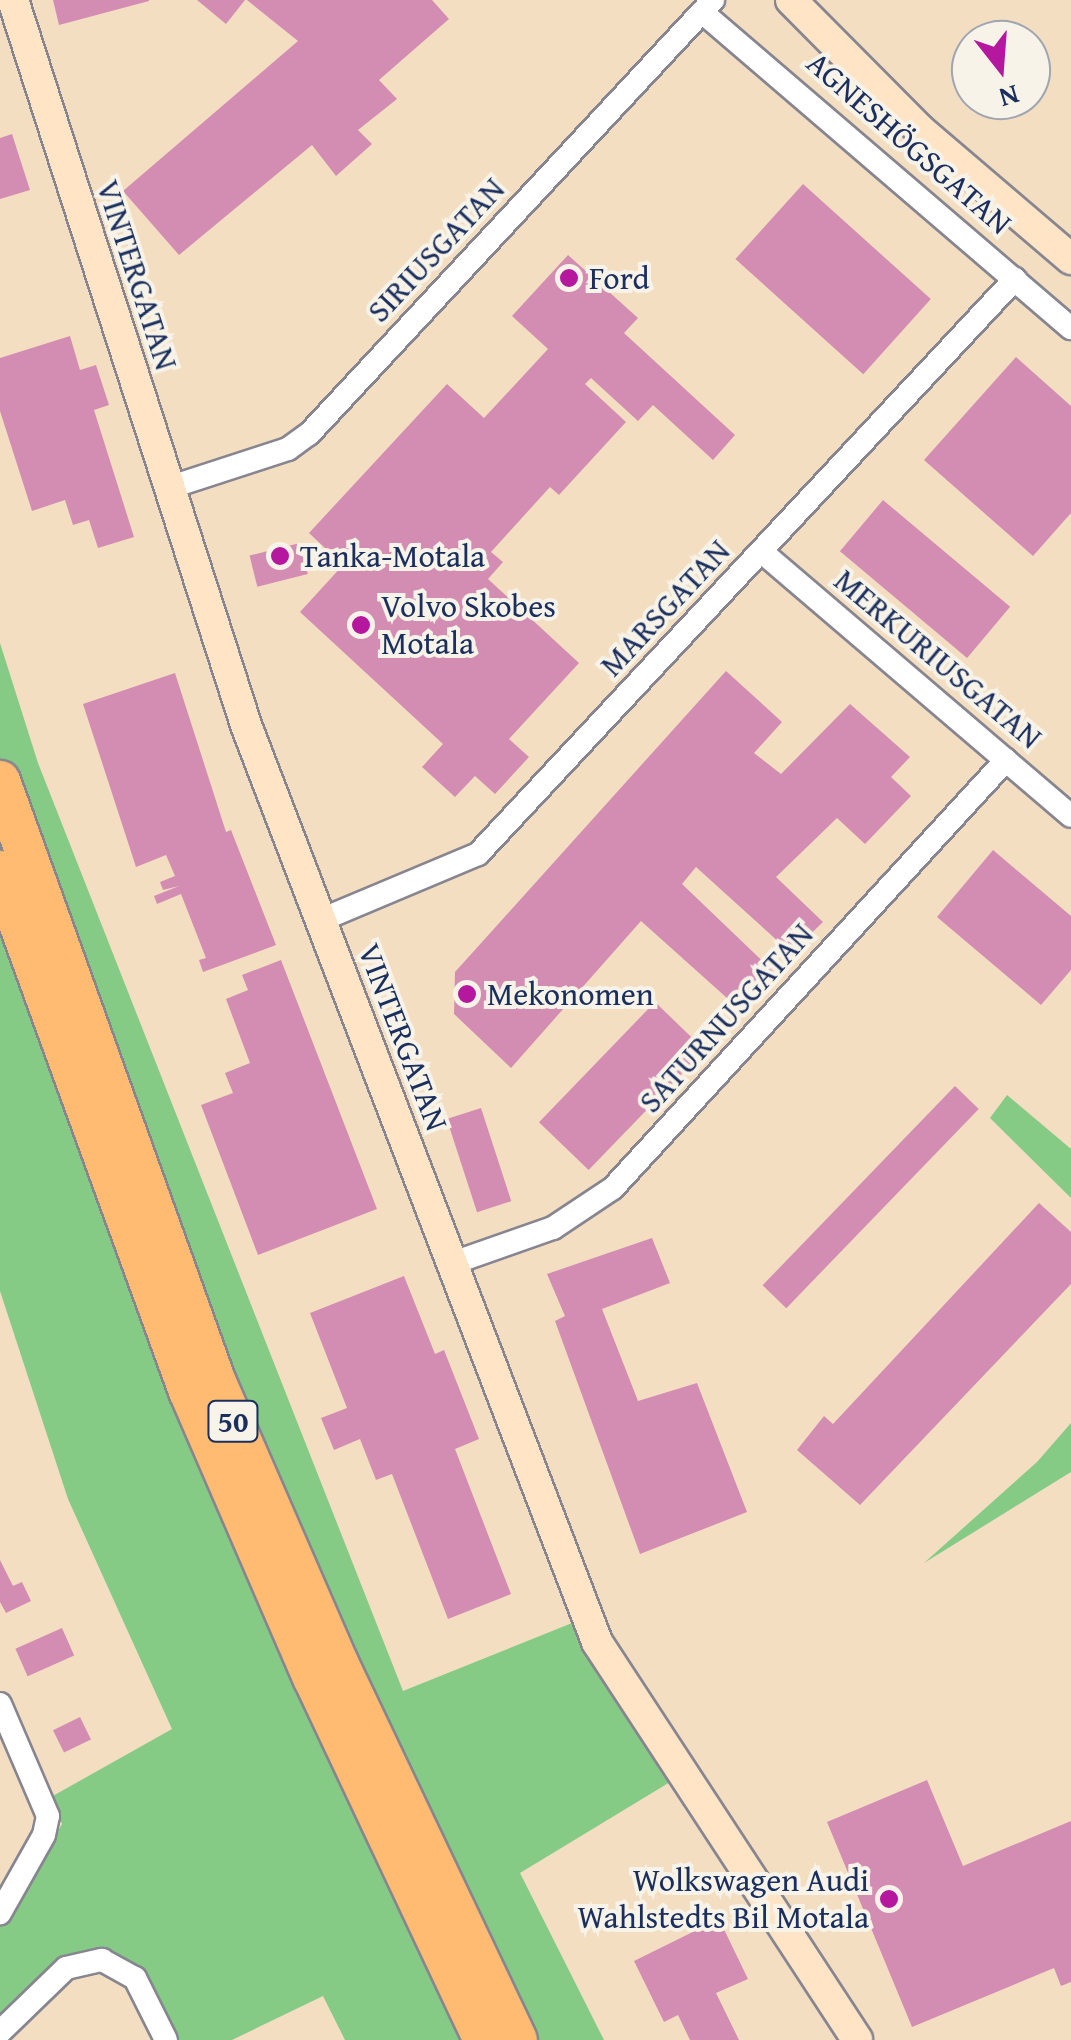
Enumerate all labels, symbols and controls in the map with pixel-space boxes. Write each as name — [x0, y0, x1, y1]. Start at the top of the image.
north arrow — [951, 20, 1051, 120]
street label: AGNESHÖGSGATAN — [799, 44, 1019, 242]
street label: SIRIUSGATAN — [359, 170, 513, 330]
street label: VINTERGATAN — [88, 175, 186, 375]
place label: Ford — [589, 259, 650, 297]
marker: Ford — [558, 267, 580, 289]
street label: MARSGATAN — [592, 532, 738, 684]
place label: Tanka-Motala — [300, 537, 485, 575]
marker: Tanka-Motala — [269, 545, 291, 567]
street label: MERKURIUSGATAN — [826, 561, 1050, 757]
place label: Volvo Skobes Motala — [381, 588, 556, 663]
marker: Volvo Skobes Motala — [350, 614, 372, 636]
street label: SATURNUSGATAN — [631, 915, 821, 1121]
street label: VINTERGATAN — [350, 938, 456, 1136]
place label: Mekonomen — [487, 975, 654, 1013]
marker: Mekonomen — [456, 983, 478, 1005]
road number: 50 — [206, 1396, 260, 1446]
place label: Wolkswagen Audi Wahlstedts Bil Motala — [578, 1862, 869, 1937]
marker: Wolkswagen Audi Wahlstedts Bil Motala — [878, 1888, 900, 1910]

